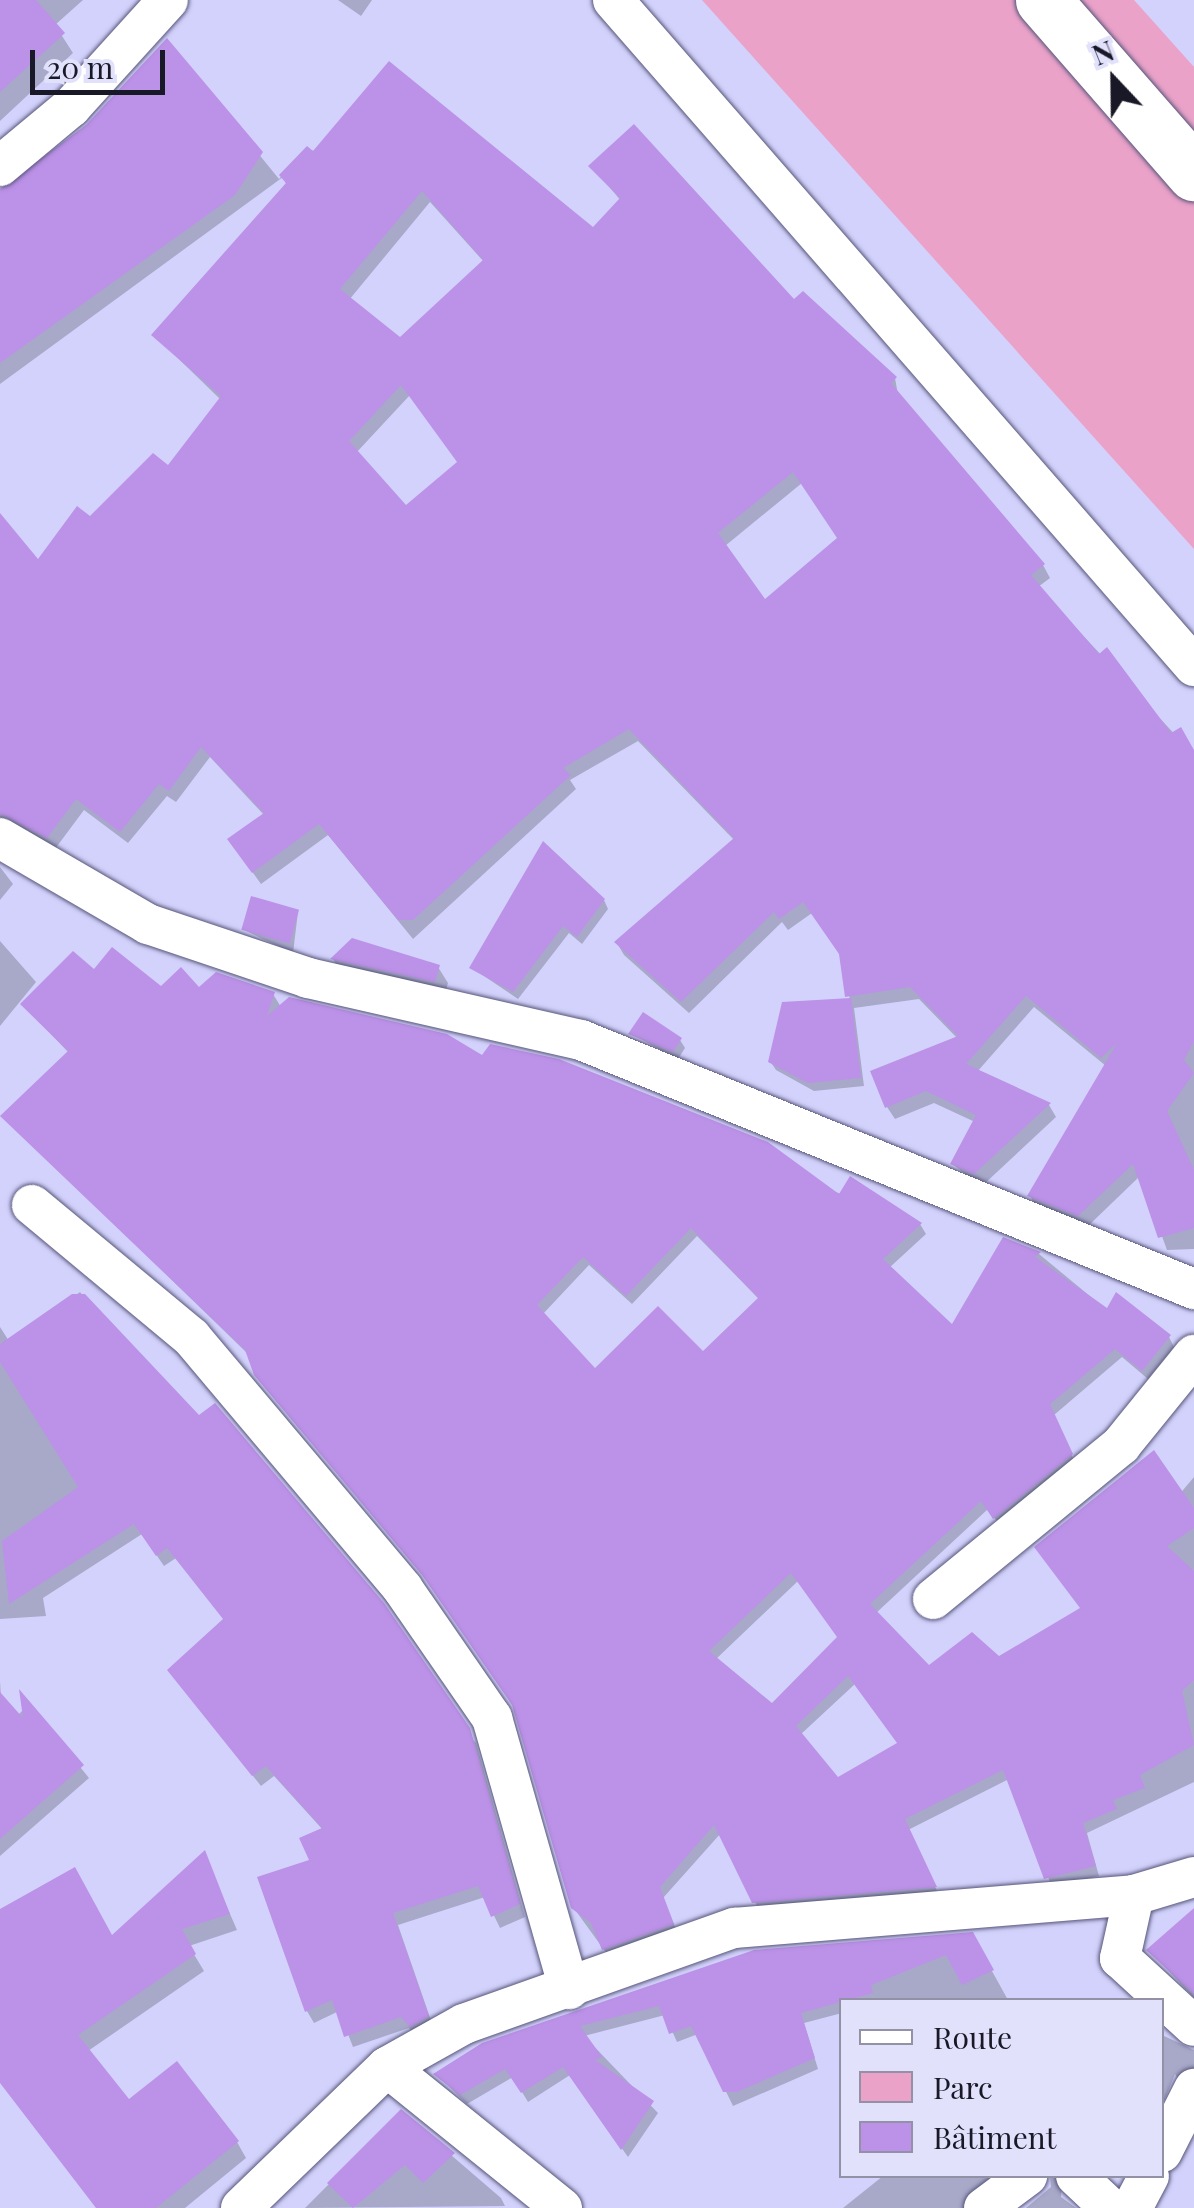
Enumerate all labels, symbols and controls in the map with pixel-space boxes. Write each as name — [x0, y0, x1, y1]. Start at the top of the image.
scale bar — [35, 30, 170, 92]
north arrow — [1064, 30, 1164, 130]
text: N — [1086, 31, 1119, 73]
text: 20 m — [47, 47, 113, 87]
legend — [839, 1998, 1164, 2178]
text: Route — [933, 2017, 1012, 2057]
text: Parc — [933, 2067, 993, 2107]
text: Bâtiment — [933, 2117, 1056, 2157]

